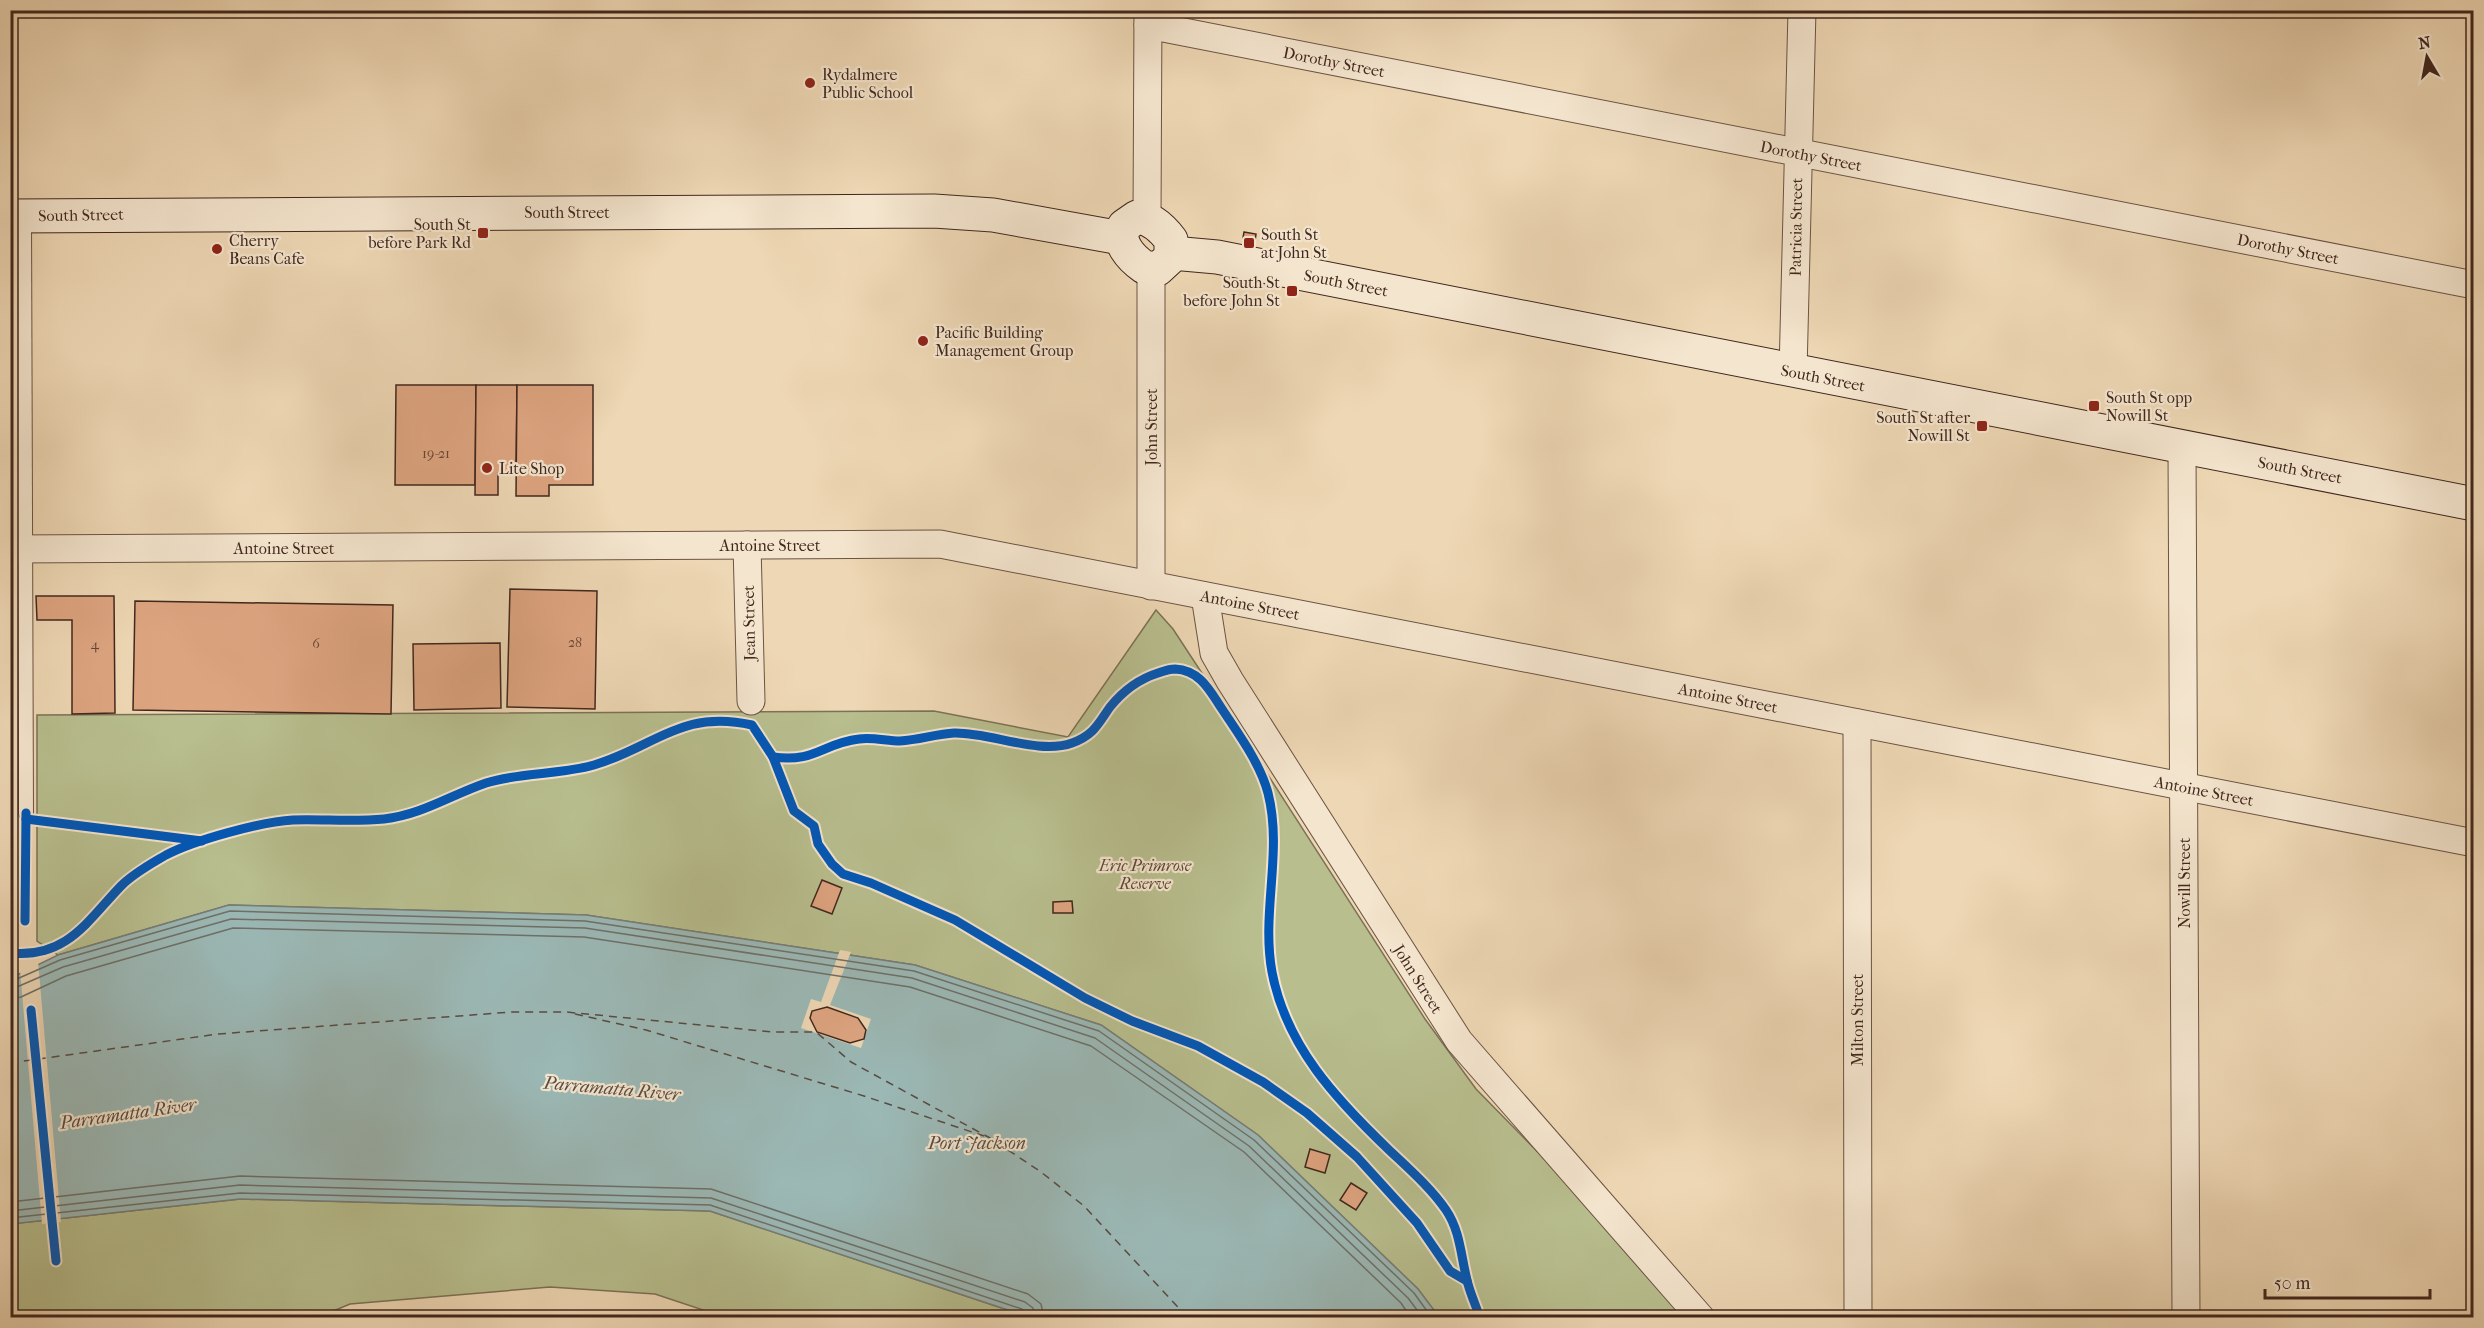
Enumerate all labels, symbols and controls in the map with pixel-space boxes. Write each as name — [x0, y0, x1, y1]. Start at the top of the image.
north arrow — [2397, 27, 2457, 87]
text: N — [2417, 32, 2433, 53]
street label: Dorothy Street — [1281, 43, 1387, 81]
place label: Rydalmere Public School — [822, 65, 914, 102]
marker: Rydalmere Public School — [803, 76, 817, 90]
street label: Dorothy Street — [1758, 137, 1864, 175]
street label: Patricia Street — [1786, 177, 1806, 277]
street label: South Street — [524, 203, 610, 222]
street label: South Street — [38, 205, 124, 225]
place label: South St before Park Rd — [367, 215, 471, 252]
place label: South St at John St — [1261, 225, 1327, 262]
marker: South St before Park Rd — [476, 226, 490, 240]
street label: Dorothy Street — [2235, 230, 2341, 268]
place label: Cherry Beans Cafe — [229, 231, 305, 268]
marker: South St at John St — [1242, 236, 1256, 250]
marker: Cherry Beans Cafe — [210, 242, 224, 256]
street label: South Street — [1302, 266, 1390, 301]
place label: South St before John St — [1182, 273, 1280, 310]
marker: South St before John St — [1285, 284, 1299, 298]
place label: Pacific Building Management Group — [935, 323, 1074, 360]
marker: Pacific Building Management Group — [916, 334, 930, 348]
street label: South Street — [1779, 361, 1867, 396]
street label: John Street — [1142, 388, 1161, 468]
place label: South St opp Nowill St — [2106, 388, 2193, 425]
marker: South St opp Nowill St — [2087, 399, 2101, 413]
place label: South St after Nowill St — [1876, 408, 1970, 445]
marker: South St after Nowill St — [1975, 419, 1989, 433]
house number: 19-21 — [422, 445, 450, 462]
street label: South Street — [2256, 453, 2344, 488]
place label: Lite Shop — [499, 459, 565, 478]
marker: Lite Shop — [480, 461, 494, 475]
street label: Antoine Street — [719, 536, 821, 555]
street label: Antoine Street — [233, 539, 335, 558]
street label: Jean Street — [739, 585, 759, 663]
street label: Antoine Street — [1198, 586, 1302, 624]
house number: 28 — [568, 634, 582, 651]
house number: 6 — [312, 635, 320, 652]
house number: 4 — [91, 636, 100, 653]
street label: Antoine Street — [1676, 679, 1780, 717]
street label: Antoine Street — [2152, 772, 2256, 810]
street label: Nowill Street — [2175, 837, 2194, 928]
park label: Eric Primrose Reserve — [1098, 856, 1192, 893]
street label: John Street — [1388, 939, 1447, 1017]
street label: Milton Street — [1848, 974, 1867, 1066]
water label: Parramatta River — [542, 1072, 683, 1106]
water label: Parramatta River — [58, 1094, 199, 1134]
water label: Port Jackson — [927, 1133, 1026, 1154]
scale bar — [2265, 1262, 2430, 1300]
text: 50 m — [2274, 1273, 2311, 1294]

